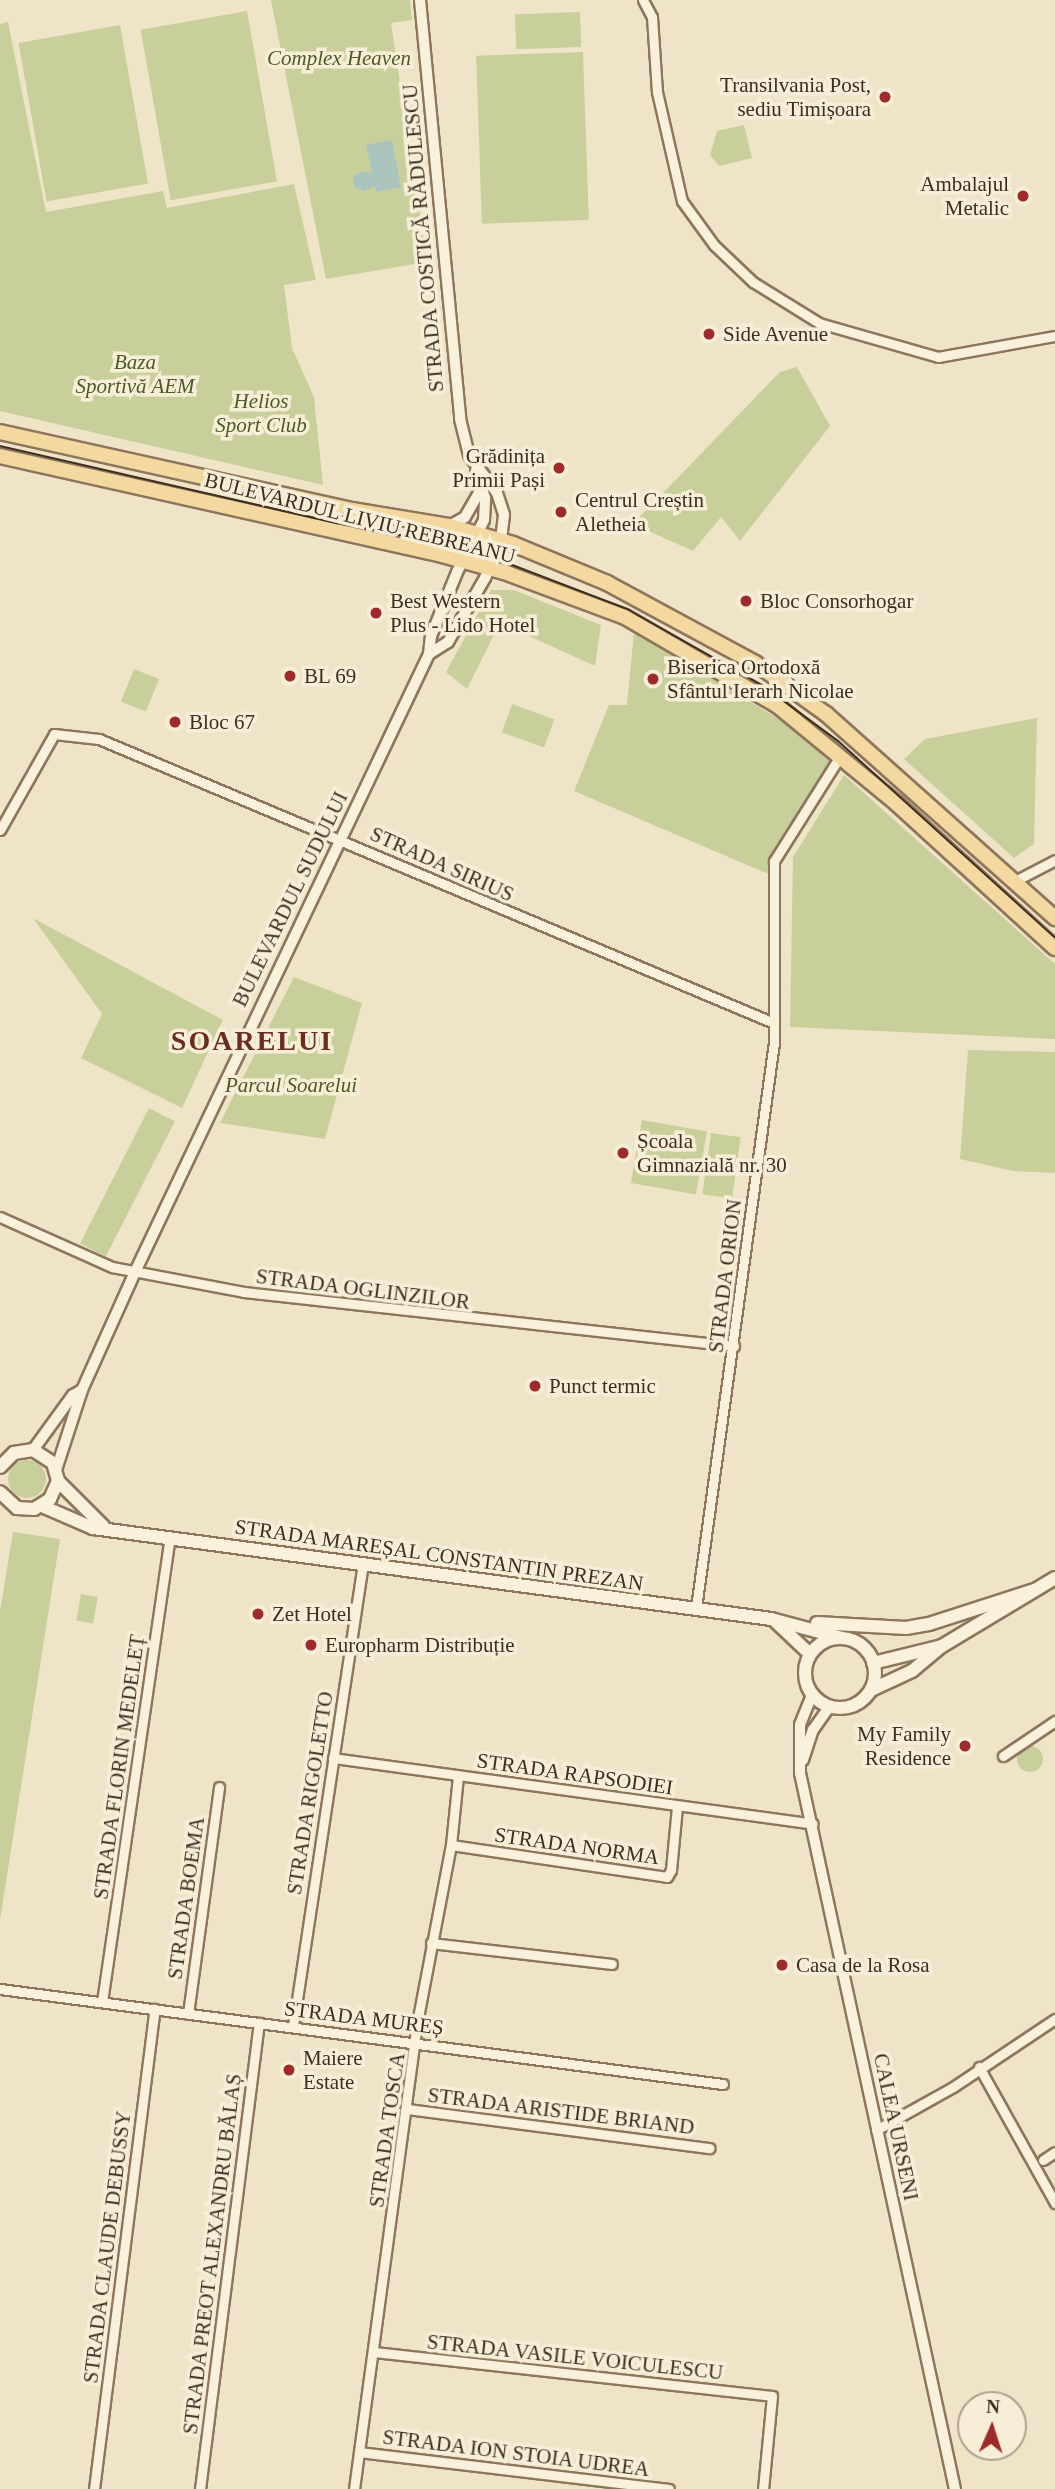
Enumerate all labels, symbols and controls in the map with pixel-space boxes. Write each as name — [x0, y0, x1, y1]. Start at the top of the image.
park label: Complex Heaven — [267, 45, 411, 71]
place label: Transilvania Post, sediu Timișoara — [720, 72, 871, 122]
street label: STRADA COSTICĂ RĂDULESCU — [397, 82, 449, 394]
marker: Transilvania Post, sediu Timișoara — [877, 89, 893, 105]
place label: Ambalajul Metalic — [920, 171, 1009, 221]
marker: Ambalajul Metalic — [1015, 188, 1031, 204]
place label: Side Avenue — [723, 321, 829, 347]
marker: Side Avenue — [701, 326, 717, 342]
park label: Baza Sportivă AEM — [75, 349, 195, 399]
park label: Helios Sport Club — [215, 388, 307, 438]
place label: Grădinița Primii Pași — [452, 443, 545, 493]
marker: Grădinița Primii Pași — [551, 460, 567, 476]
street label: BULEVARDUL LIVIU REBREANU — [201, 467, 519, 569]
place label: Centrul Creștin Aletheia — [575, 487, 704, 537]
marker: Centrul Creștin Aletheia — [553, 504, 569, 520]
place label: Best Western Plus - Lido Hotel — [390, 588, 535, 638]
place label: Bloc Consorhogar — [760, 588, 913, 614]
marker: Bloc Consorhogar — [738, 593, 754, 609]
marker: Best Western Plus - Lido Hotel — [368, 605, 384, 621]
place label: Biserica Ortodoxă Sfântul Ierarh Nicolae — [667, 654, 854, 704]
place label: BL 69 — [304, 663, 357, 689]
marker: BL 69 — [282, 668, 298, 684]
marker: Biserica Ortodoxă Sfântul Ierarh Nicolae — [645, 671, 661, 687]
place label: Bloc 67 — [189, 709, 255, 735]
marker: Bloc 67 — [167, 714, 183, 730]
street label: BULEVARDUL SUDULUI — [227, 787, 353, 1011]
street label: STRADA SIRIUS — [366, 821, 518, 907]
district label: SOARELUI — [172, 1024, 332, 1058]
park label: Parcul Soarelui — [225, 1072, 357, 1098]
place label: Școala Gimnazială nr. 30 — [637, 1128, 787, 1178]
marker: Școala Gimnazială nr. 30 — [615, 1145, 631, 1161]
street label: STRADA ORION — [703, 1197, 747, 1355]
street label: STRADA OGLINZILOR — [254, 1263, 472, 1315]
place label: Punct termic — [549, 1373, 656, 1399]
marker: Punct termic — [527, 1378, 543, 1394]
street label: STRADA MAREȘAL CONSTANTIN PREZAN — [232, 1514, 646, 1596]
place label: Zet Hotel — [272, 1601, 352, 1627]
marker: Zet Hotel — [250, 1606, 266, 1622]
street label: STRADA FLORIN MEDELEȚ — [88, 1632, 150, 1902]
place label: Europharm Distribuție — [325, 1632, 515, 1658]
marker: Europharm Distribuție — [303, 1637, 319, 1653]
street label: STRADA RIGOLETTO — [281, 1689, 339, 1897]
place label: My Family Residence — [857, 1721, 951, 1771]
marker: My Family Residence — [957, 1738, 973, 1754]
street label: STRADA RAPSODIEI — [475, 1748, 675, 1800]
street label: STRADA BOEMA — [162, 1815, 210, 1981]
street label: STRADA NORMA — [492, 1822, 662, 1870]
place label: Casa de la Rosa — [796, 1952, 930, 1978]
marker: Casa de la Rosa — [774, 1957, 790, 1973]
street label: STRADA MUREȘ — [282, 1996, 446, 2040]
place label: Maiere Estate — [303, 2045, 362, 2095]
street label: STRADA TOSCA — [364, 2050, 410, 2210]
street label: CALEA URSENI — [868, 2050, 924, 2204]
marker: Maiere Estate — [281, 2062, 297, 2078]
street label: STRADA PREOT ALEXANDRU BĂLAȘ — [177, 2071, 247, 2437]
street label: STRADA ARISTIDE BRIAND — [425, 2082, 697, 2140]
street label: STRADA CLAUDE DEBUSSY — [78, 2109, 136, 2385]
street label: STRADA VASILE VOICULESCU — [425, 2329, 725, 2385]
north arrow — [957, 2391, 1027, 2461]
text: N — [986, 2396, 1000, 2417]
street label: STRADA ION STOIA UDREA — [380, 2424, 652, 2482]

